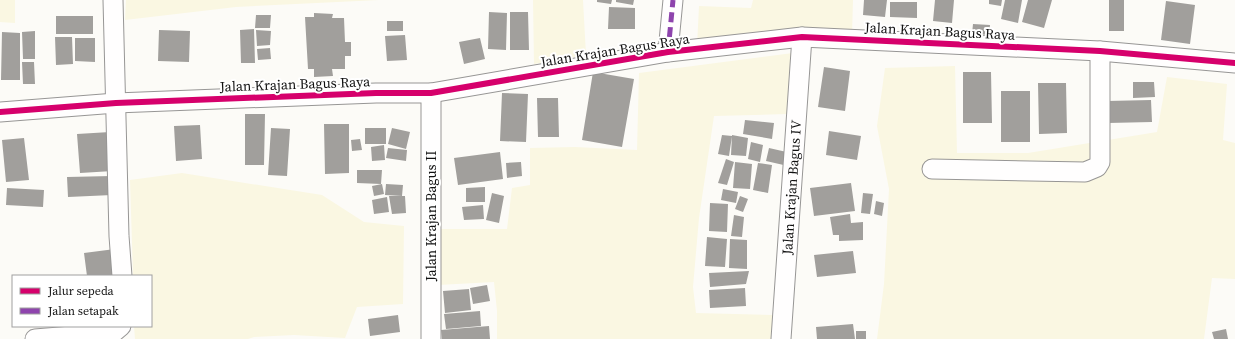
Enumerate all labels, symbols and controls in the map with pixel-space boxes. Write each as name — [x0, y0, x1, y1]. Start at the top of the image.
street label: Jalan Krajan Bagus Raya — [863, 17, 1017, 45]
street label: Jalan Krajan Bagus Raya — [538, 28, 692, 72]
street label: Jalan Krajan Bagus Raya — [218, 71, 371, 97]
street label: Jalan Krajan Bagus IV — [777, 119, 806, 256]
street label: Jalan Krajan Bagus II — [421, 151, 441, 282]
legend — [12, 275, 152, 327]
text: Jalur sepeda — [47, 283, 115, 299]
text: Jalan setapak — [47, 303, 119, 319]

